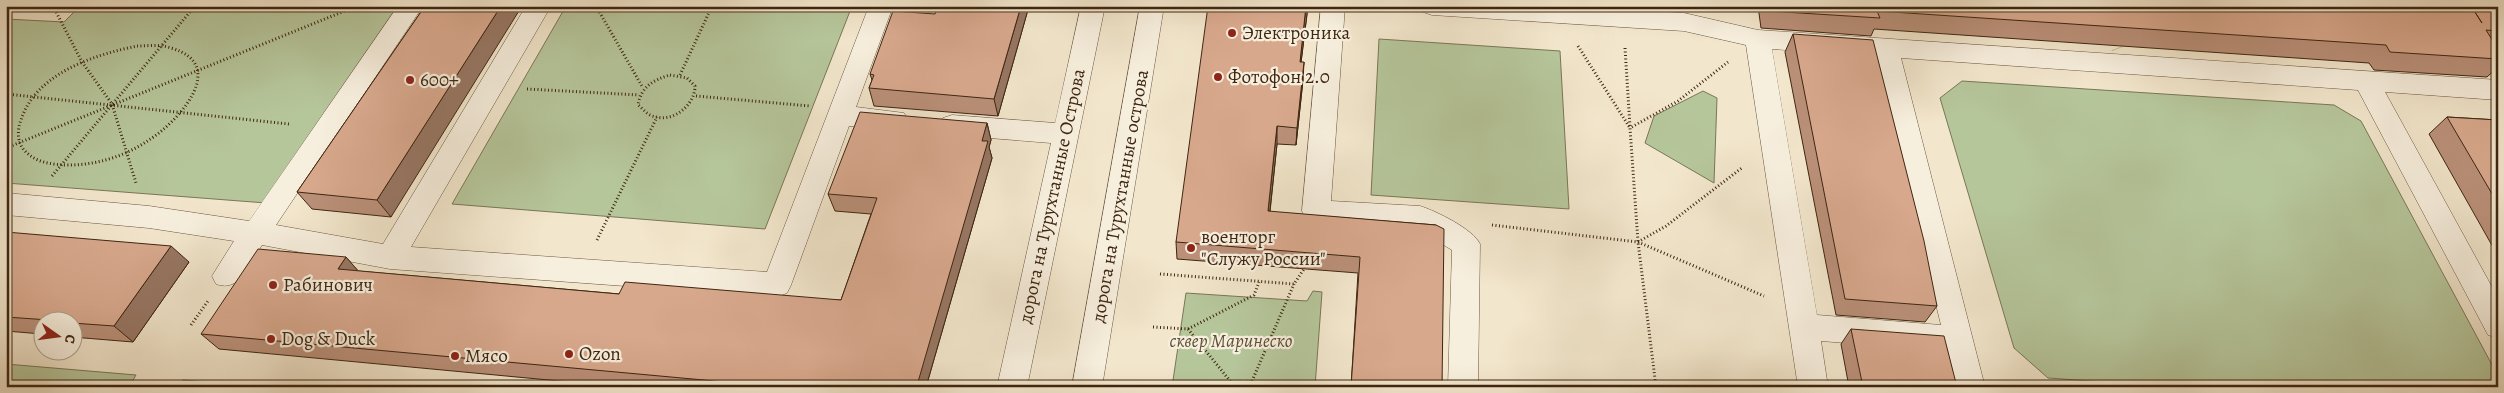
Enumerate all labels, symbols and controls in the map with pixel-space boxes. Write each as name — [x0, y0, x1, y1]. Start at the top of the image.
place label: Электроника — [1242, 20, 1350, 46]
marker: Электроника — [1226, 27, 1238, 39]
place label: Фотофон 2.0 — [1228, 64, 1330, 90]
street label: дорога на Турухтанные Острова — [1012, 66, 1092, 327]
place label: 600+ — [420, 67, 459, 93]
street label: дорога на Турухтанные острова — [1085, 67, 1155, 325]
marker: Фотофон 2.0 — [1212, 71, 1224, 83]
marker: 600+ — [404, 74, 416, 86]
place label: военторг "Служу России" — [1201, 224, 1326, 272]
marker: военторг "Служу России" — [1185, 242, 1197, 254]
place label: Рабинович — [283, 272, 373, 298]
marker: Рабинович — [267, 279, 279, 291]
north arrow — [32, 310, 82, 360]
place label: Dog & Duck — [281, 326, 376, 352]
park label: сквер Маринеско — [1169, 328, 1293, 354]
text: С — [60, 333, 80, 346]
marker: Dog & Duck — [265, 333, 277, 345]
place label: Ozon — [579, 341, 621, 367]
place label: Мясо — [465, 343, 508, 369]
marker: Ozon — [563, 348, 575, 360]
marker: Мясо — [449, 350, 461, 362]

